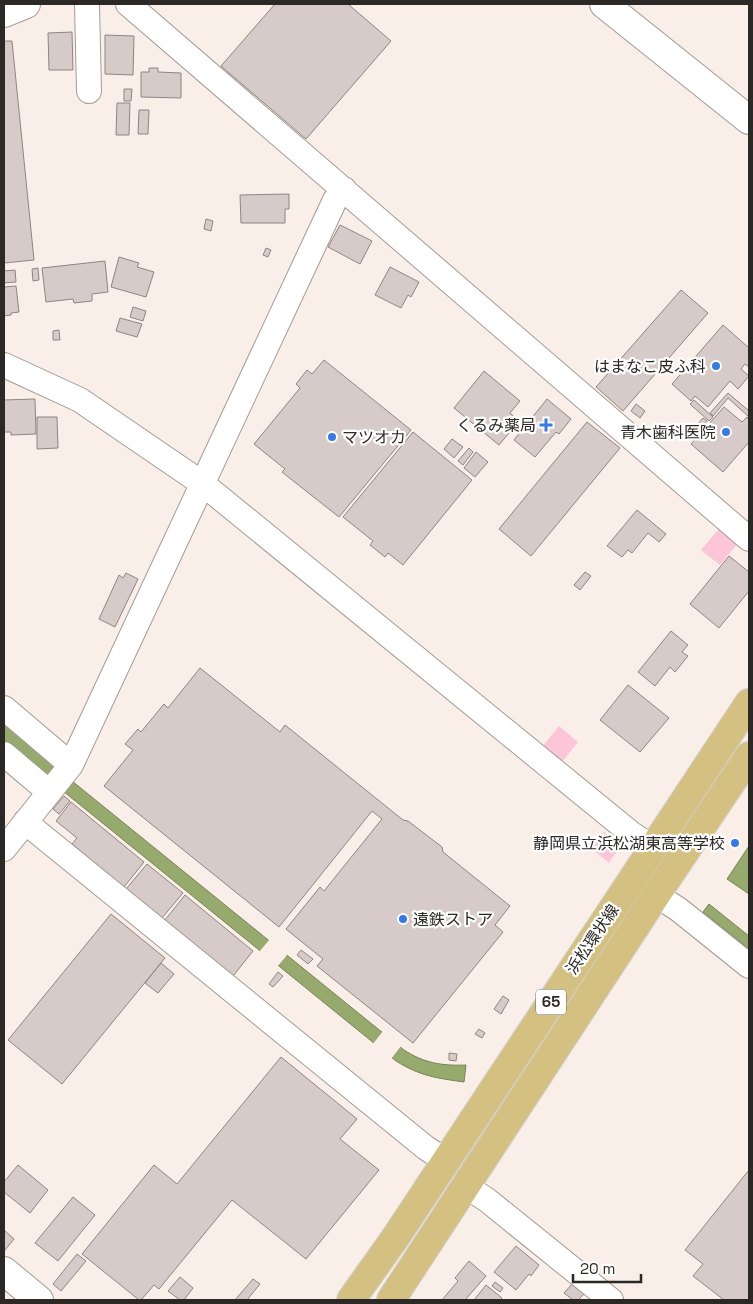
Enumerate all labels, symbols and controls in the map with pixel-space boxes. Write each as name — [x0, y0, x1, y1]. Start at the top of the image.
place label: はまなこ皮ふ科 — [594, 356, 706, 377]
marker: はまなこ皮ふ科 — [710, 360, 722, 372]
place label: くるみ薬局 — [456, 415, 536, 436]
marker: くるみ薬局 — [540, 419, 552, 431]
place label: 青木歯科医院 — [620, 422, 716, 443]
marker: 青木歯科医院 — [720, 426, 732, 438]
place label: マツオカ — [342, 427, 406, 448]
marker: マツオカ — [326, 431, 338, 443]
place label: 静岡県立浜松湖東高等学校 — [533, 833, 725, 854]
marker: 静岡県立浜松湖東高等学校 — [729, 837, 741, 849]
street label: 浜松環状線 — [561, 900, 623, 978]
place label: 遠鉄ストア — [413, 909, 493, 930]
marker: 遠鉄ストア — [397, 913, 409, 925]
road number: 65 — [536, 990, 566, 1014]
scale bar — [573, 1252, 640, 1284]
text: 20 m — [580, 1259, 615, 1278]

